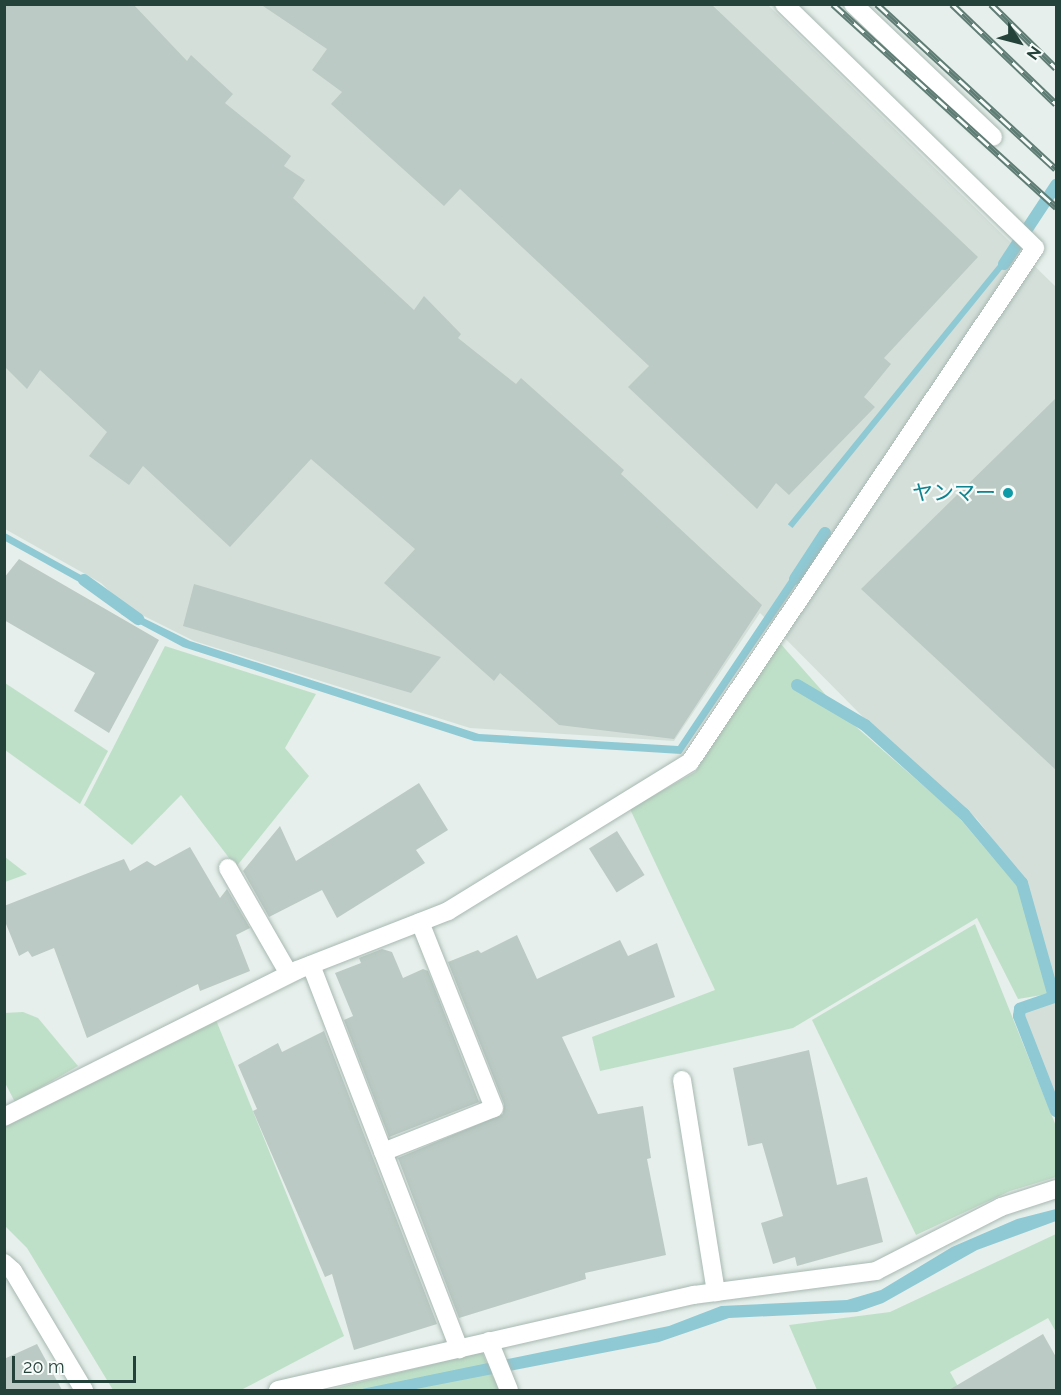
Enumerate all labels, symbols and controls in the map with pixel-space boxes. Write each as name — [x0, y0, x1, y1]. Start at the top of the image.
north arrow — [989, 12, 1049, 72]
text: N — [1023, 42, 1045, 63]
place label: ヤンマー — [912, 480, 996, 506]
marker: ヤンマー — [1001, 486, 1015, 500]
scale bar — [15, 1344, 140, 1382]
text: 20 m — [23, 1356, 65, 1377]

